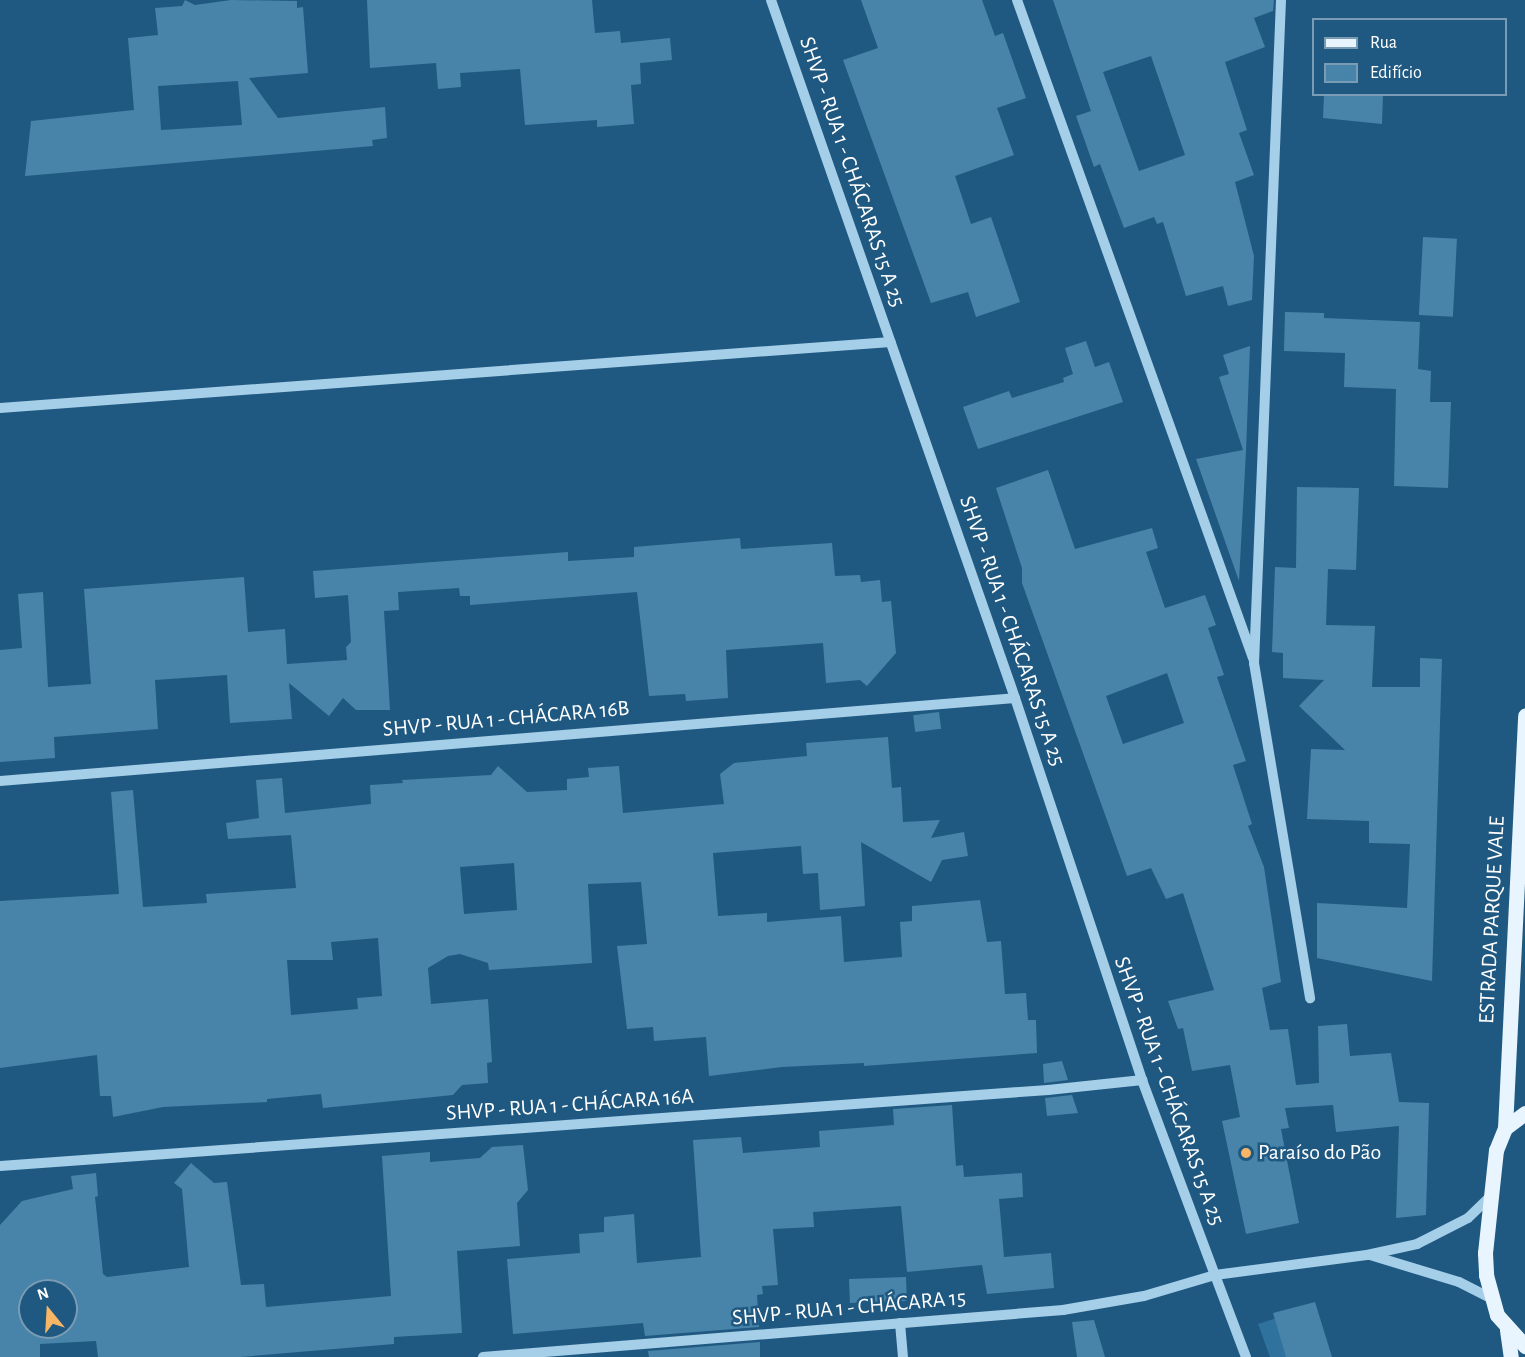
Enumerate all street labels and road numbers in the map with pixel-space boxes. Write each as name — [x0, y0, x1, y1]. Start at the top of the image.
street label: SHVP - RUA 1 - CHÁCARAS 15 A 25 — [793, 33, 911, 311]
street label: SHVP - RUA 1 - CHÁCARAS 15 A 25 — [953, 492, 1071, 770]
street label: SHVP - RUA 1 - CHÁCARA 16B — [382, 695, 630, 743]
street label: ESTRADA PARQUE VALE — [1473, 815, 1511, 1025]
street label: SHVP - RUA 1 - CHÁCARAS 15 A 25 — [1108, 953, 1230, 1229]
street label: SHVP - RUA 1 - CHÁCARA 16A — [445, 1083, 695, 1127]
street label: SHVP - RUA 1 - CHÁCARA 15 — [731, 1285, 967, 1331]

